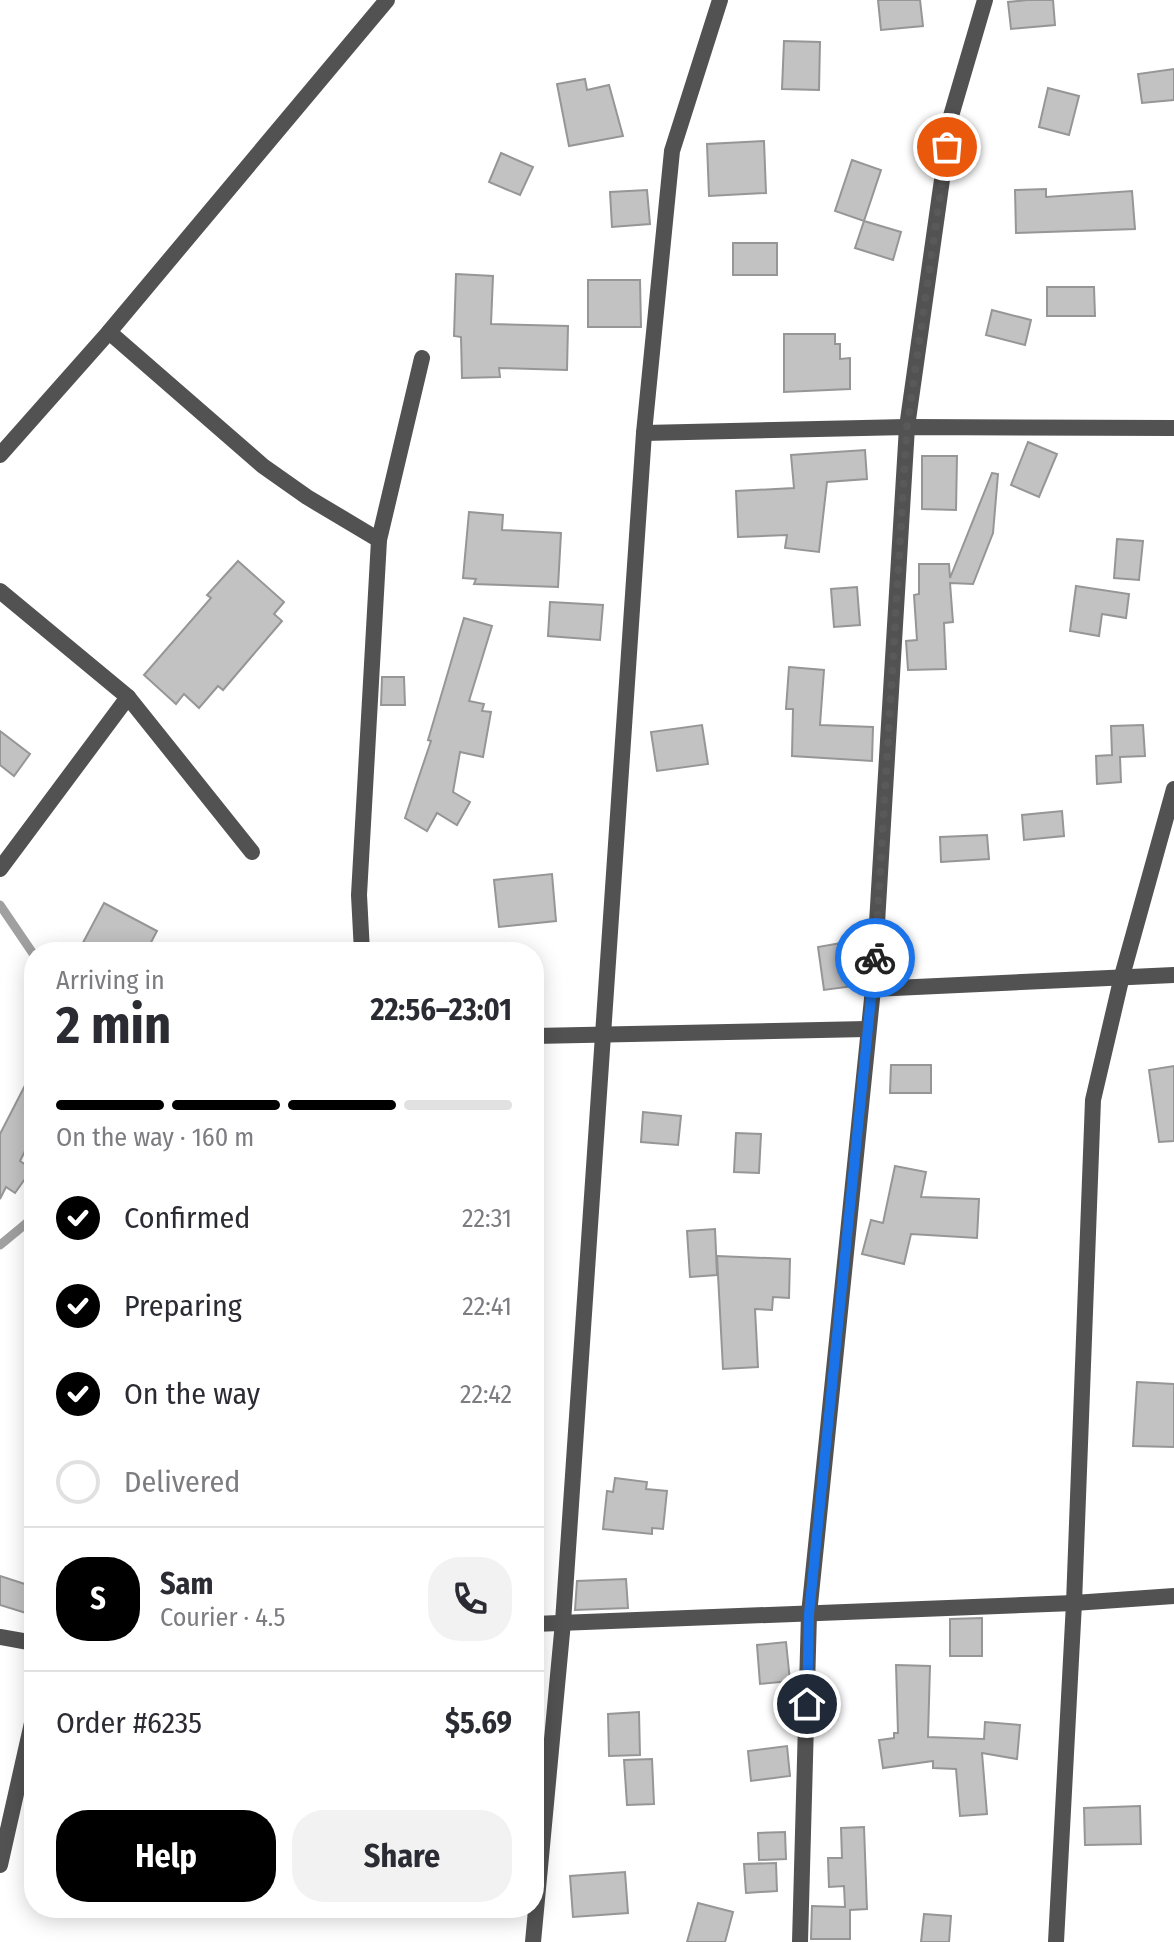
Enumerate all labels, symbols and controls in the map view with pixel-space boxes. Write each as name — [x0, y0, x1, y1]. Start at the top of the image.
pin — [913, 113, 981, 181]
icon: bag — [925, 125, 969, 169]
courier — [835, 918, 915, 998]
icon: bike — [853, 936, 897, 980]
text: Arriving in — [56, 965, 165, 996]
text: 22:56–23:01 — [371, 992, 512, 1028]
text: 2 min — [56, 994, 171, 1057]
text: On the way · 160 m — [56, 1122, 254, 1153]
icon: check — [56, 1196, 100, 1240]
text: Confirmed — [124, 1200, 250, 1236]
text: 22:31 — [462, 1203, 512, 1234]
icon: check — [56, 1284, 100, 1328]
text: Preparing — [124, 1288, 242, 1324]
text: 22:41 — [462, 1291, 512, 1322]
icon: check — [56, 1372, 100, 1416]
text: On the way — [124, 1376, 260, 1412]
text: 22:42 — [460, 1379, 512, 1410]
text: Delivered — [124, 1464, 240, 1500]
button: phone — [428, 1557, 512, 1641]
text: Sam — [160, 1566, 213, 1602]
text: S — [90, 1581, 106, 1617]
text: Courier · 4.5 — [160, 1602, 286, 1633]
pin — [773, 1670, 841, 1738]
icon: home — [785, 1682, 829, 1726]
text: Order #6235 — [56, 1705, 202, 1741]
text: $5.69 — [445, 1705, 512, 1741]
button: Help — [56, 1810, 276, 1902]
button: Share — [292, 1810, 512, 1902]

